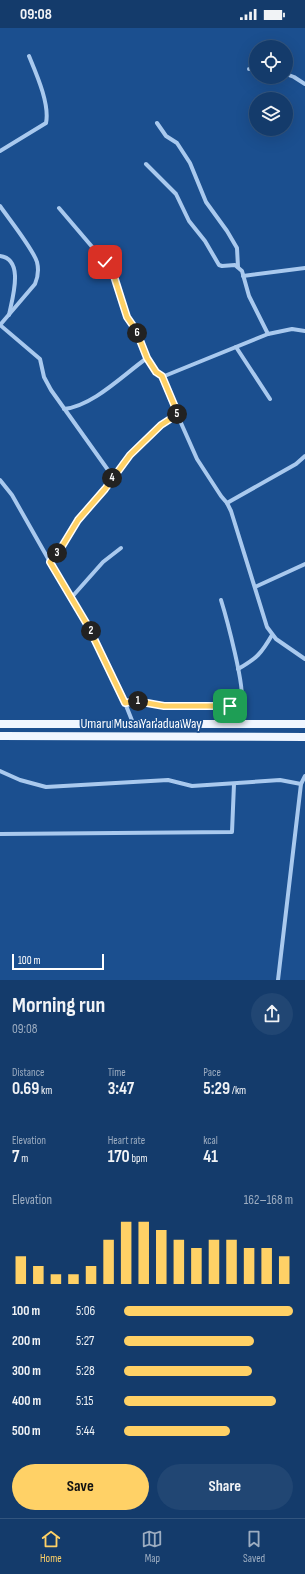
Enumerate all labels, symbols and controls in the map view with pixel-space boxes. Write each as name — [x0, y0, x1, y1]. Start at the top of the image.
text: 09:08 — [20, 5, 52, 24]
map controls — [249, 40, 293, 136]
button: locate — [249, 40, 293, 84]
button: layers — [249, 92, 293, 136]
pin — [88, 245, 122, 279]
icon: check — [94, 251, 116, 273]
pin: 6 — [127, 323, 147, 343]
text: 6 — [134, 326, 140, 339]
pin: 5 — [167, 404, 187, 424]
text: 5 — [175, 407, 179, 420]
pin: 4 — [102, 468, 122, 488]
text: 4 — [109, 471, 115, 484]
pin: 3 — [47, 543, 67, 563]
text: 3 — [55, 546, 59, 559]
pin: 2 — [81, 621, 101, 641]
text: 2 — [89, 624, 93, 637]
pin — [213, 689, 247, 723]
pin: 1 — [128, 691, 148, 711]
text: 1 — [136, 694, 140, 707]
icon: arrive — [219, 695, 241, 717]
street label: Umaru Musa Yar'adua Way — [80, 715, 202, 732]
scale bar — [12, 952, 104, 971]
text: 100 m — [18, 954, 40, 967]
text: Morning run — [12, 992, 105, 1019]
button: share — [251, 993, 293, 1035]
text: 09:08 — [12, 1021, 38, 1037]
text: Distance — [12, 1066, 44, 1079]
text: Time — [108, 1066, 126, 1079]
text: Pace — [203, 1066, 221, 1079]
text: 0.69 — [12, 1079, 39, 1099]
text: 3:47 — [108, 1079, 134, 1099]
text: 5:29 — [203, 1079, 230, 1099]
text: km — [39, 1084, 52, 1097]
text: /km — [230, 1084, 246, 1097]
text: Elevation — [12, 1134, 46, 1147]
text: Heart rate — [108, 1134, 145, 1147]
text: kcal — [203, 1134, 218, 1147]
text: 7 — [12, 1147, 19, 1167]
text: 170 — [108, 1147, 130, 1167]
text: 41 — [203, 1147, 218, 1167]
text: m — [19, 1152, 28, 1165]
text: bpm — [130, 1152, 148, 1165]
text: Elevation — [12, 1192, 52, 1208]
text: 162–168 m — [244, 1192, 293, 1208]
text: 100 m — [12, 1303, 40, 1319]
text: 5:06 — [76, 1303, 95, 1319]
text: 200 m — [12, 1333, 41, 1349]
text: 5:27 — [76, 1333, 94, 1349]
text: 300 m — [12, 1363, 41, 1379]
text: 5:28 — [76, 1363, 95, 1379]
text: 400 m — [12, 1393, 41, 1409]
text: 5:15 — [76, 1393, 93, 1409]
text: 500 m — [12, 1423, 41, 1439]
text: 5:44 — [76, 1423, 95, 1439]
button: Save — [12, 1464, 149, 1510]
button: Share — [157, 1464, 293, 1510]
tab: Home — [40, 1528, 62, 1565]
tab: Map — [141, 1528, 163, 1565]
tab: Saved — [243, 1528, 265, 1565]

